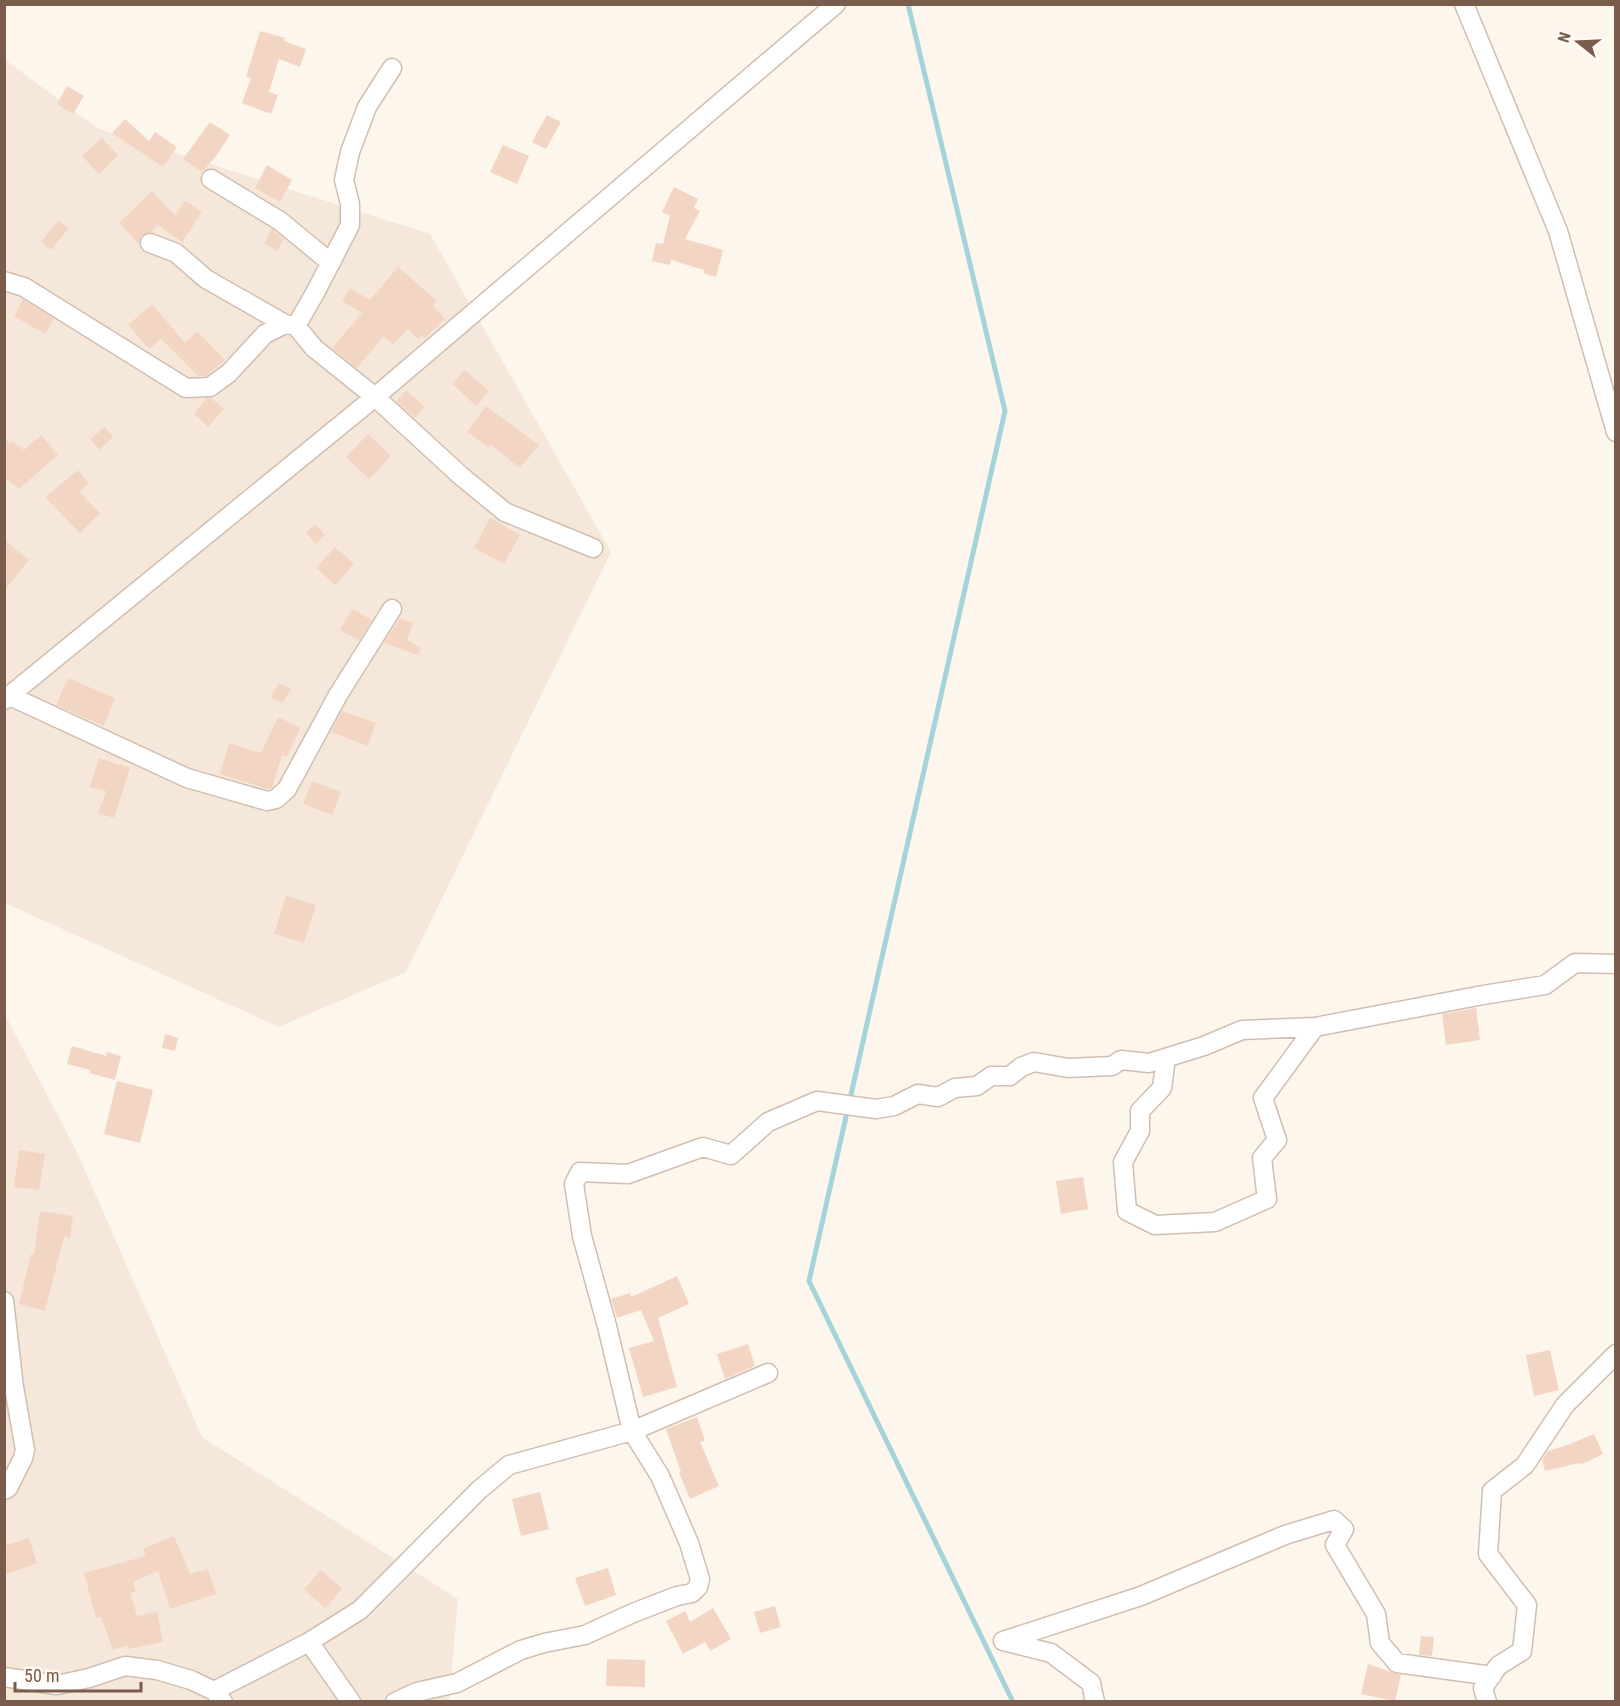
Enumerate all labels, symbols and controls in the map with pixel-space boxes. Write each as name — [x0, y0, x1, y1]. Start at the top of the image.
north arrow — [1548, 12, 1608, 72]
text: N — [1554, 30, 1575, 45]
scale bar — [15, 1655, 141, 1693]
text: 50 m — [24, 1665, 59, 1686]

